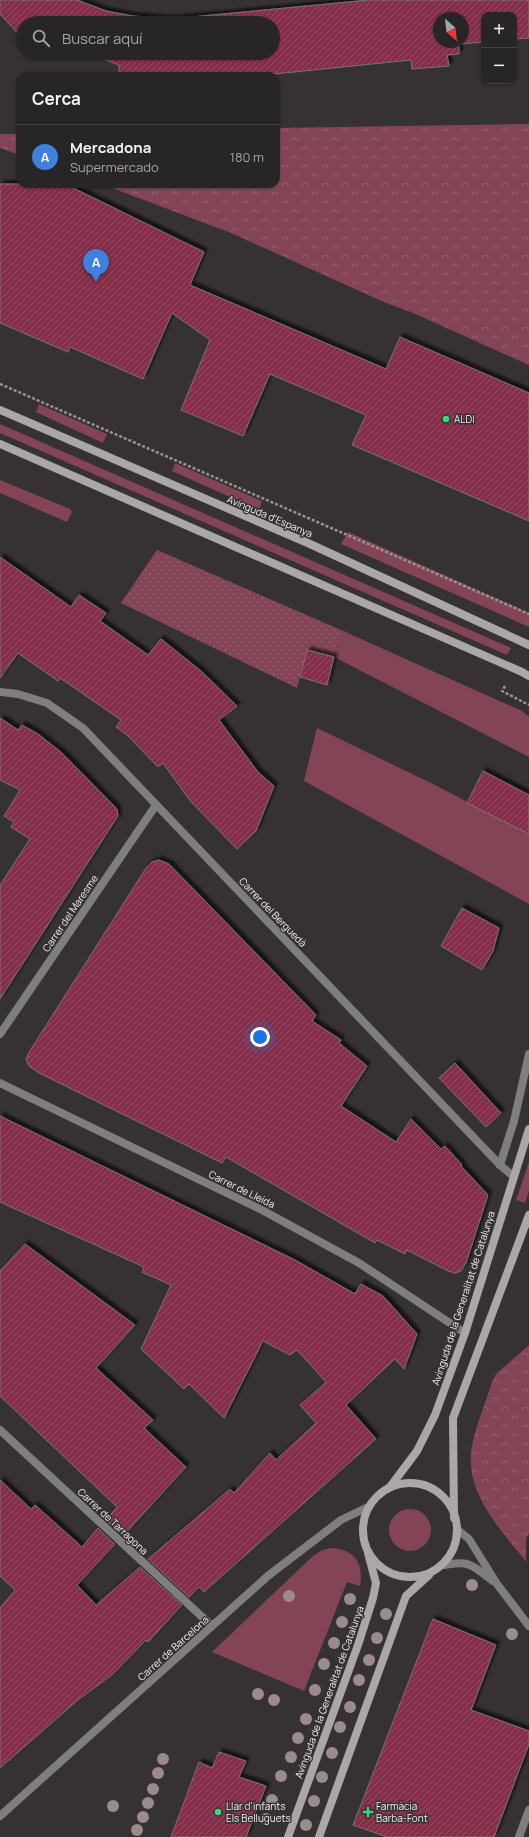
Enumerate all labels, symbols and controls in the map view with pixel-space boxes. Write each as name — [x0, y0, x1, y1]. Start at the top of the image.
north arrow — [433, 12, 469, 48]
map controls — [481, 12, 517, 84]
button: + — [481, 12, 517, 48]
search box — [16, 16, 280, 60]
icon: search — [30, 27, 52, 49]
text: Buscar aquí — [62, 28, 143, 49]
button: − — [481, 48, 517, 84]
text: Cerca — [32, 87, 81, 110]
text: Mercadona — [70, 137, 151, 158]
text: A — [41, 148, 49, 166]
text: 180 m — [230, 148, 264, 166]
text: Supermercado — [70, 158, 159, 176]
pin: A — [83, 249, 109, 282]
place label: ALDI — [454, 412, 475, 426]
marker: ALDI — [441, 414, 451, 424]
street label: Avinguda d'Espanya — [225, 492, 315, 540]
street label: Carrer del Maresme — [39, 872, 101, 954]
street label: Carrer del Berguedà — [236, 874, 310, 950]
your location — [250, 1027, 270, 1047]
street label: Carrer de Lleida — [207, 1167, 277, 1211]
street label: Avinguda de la Generalitat de Catalunya — [428, 1209, 498, 1387]
street label: Carrer de Tarragona — [75, 1485, 151, 1557]
street label: Avinguda de la Generalitat de Catalunya — [291, 1604, 367, 1780]
street label: Carrer de Barcelona — [134, 1612, 212, 1684]
place label: Llar d'infants Els Belluguets — [226, 1799, 291, 1825]
place label: Farmàcia Barba-Font — [376, 1799, 428, 1825]
marker: Llar d'infants Els Belluguets — [213, 1807, 223, 1817]
marker: Farmàcia Barba-Font — [363, 1807, 373, 1817]

